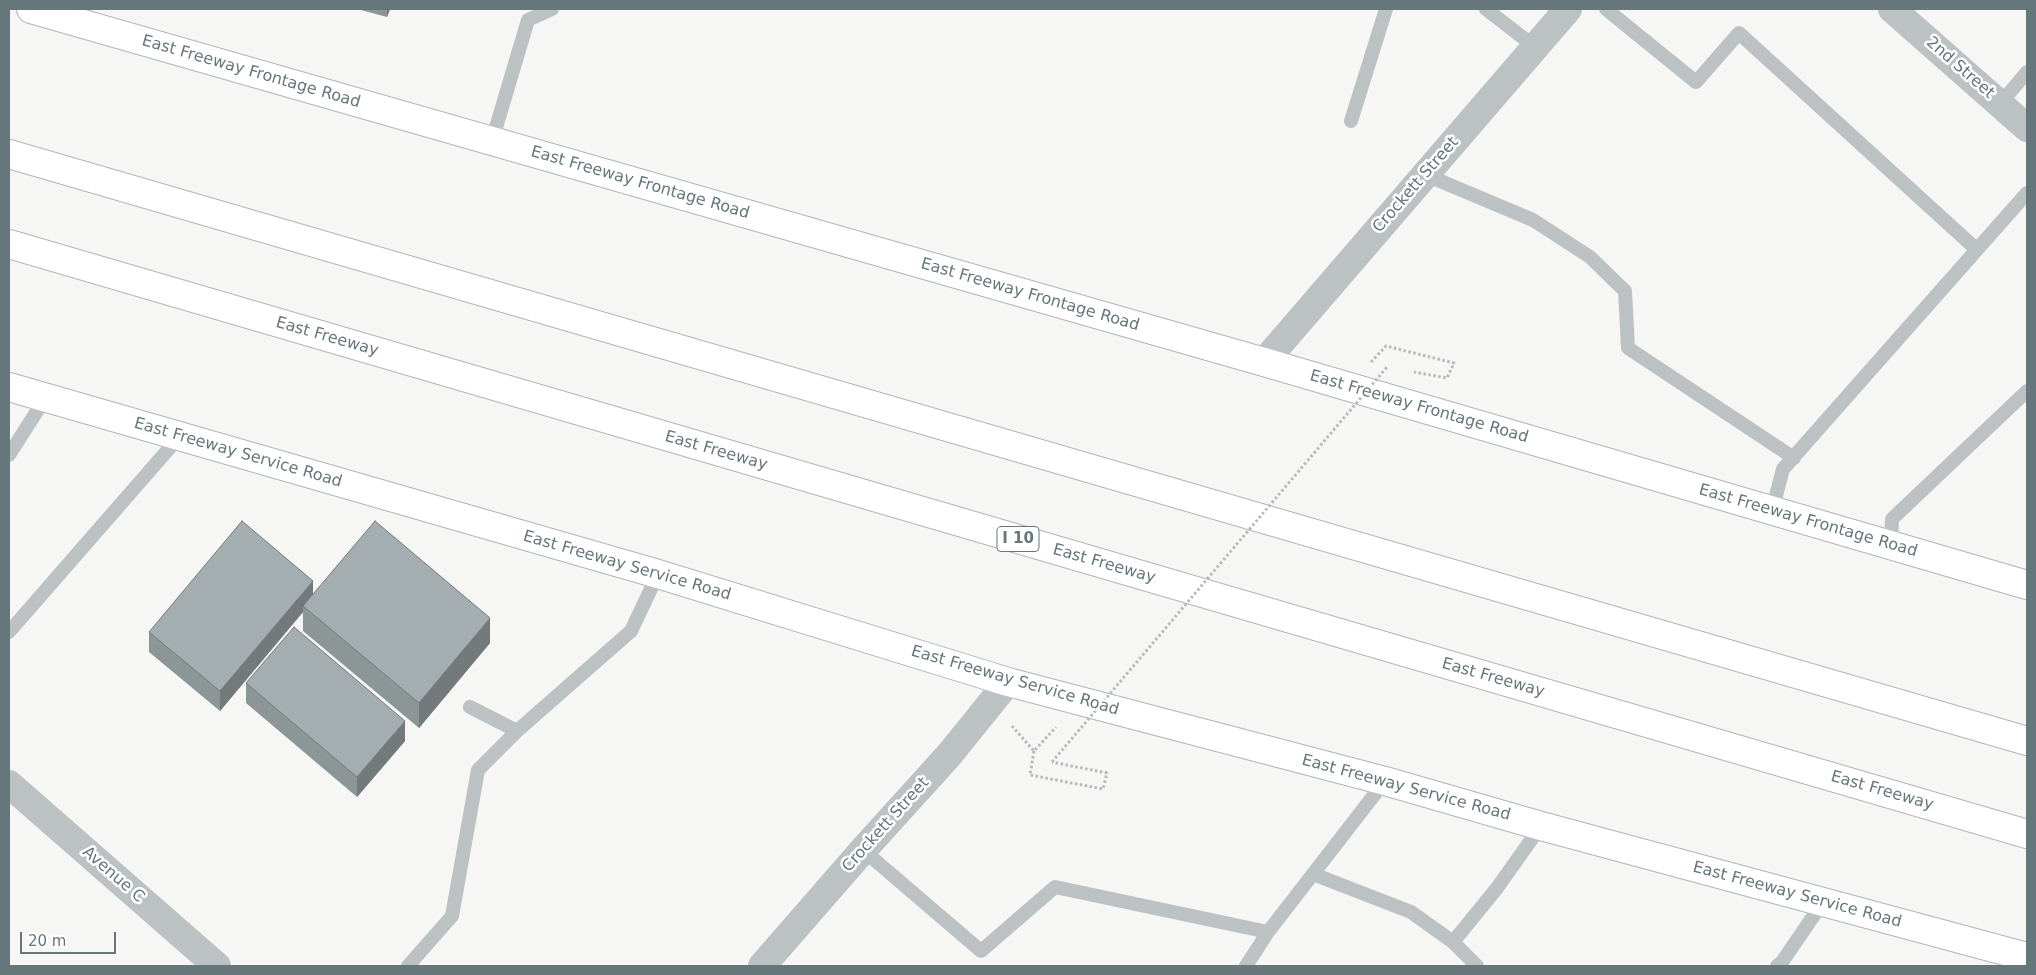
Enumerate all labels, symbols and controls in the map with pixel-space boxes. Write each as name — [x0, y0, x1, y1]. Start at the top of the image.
street label: East Freeway Frontage Road — [139, 32, 363, 112]
street label: 2nd Street — [1922, 33, 1998, 103]
street label: Crockett Street — [1369, 133, 1463, 237]
street label: East Freeway Frontage Road — [528, 143, 752, 223]
street label: East Freeway Frontage Road — [918, 255, 1142, 335]
street label: East Freeway — [273, 313, 381, 361]
street label: East Freeway Frontage Road — [1307, 367, 1531, 447]
street label: East Freeway Service Road — [132, 414, 344, 492]
street label: East Freeway — [662, 427, 770, 475]
street label: East Freeway Frontage Road — [1696, 481, 1920, 561]
road number: I 10 — [997, 526, 1039, 552]
street label: East Freeway Service Road — [521, 527, 733, 605]
street label: East Freeway — [1050, 540, 1158, 588]
street label: East Freeway Service Road — [909, 642, 1121, 720]
street label: East Freeway — [1439, 654, 1547, 702]
street label: East Freeway Service Road — [1299, 751, 1513, 825]
street label: East Freeway — [1828, 767, 1936, 815]
street label: Crockett Street — [838, 774, 934, 876]
street label: Avenue C — [78, 843, 148, 907]
street label: East Freeway Service Road — [1690, 858, 1904, 932]
scale bar — [22, 922, 119, 954]
text: 20 m — [28, 932, 66, 950]

